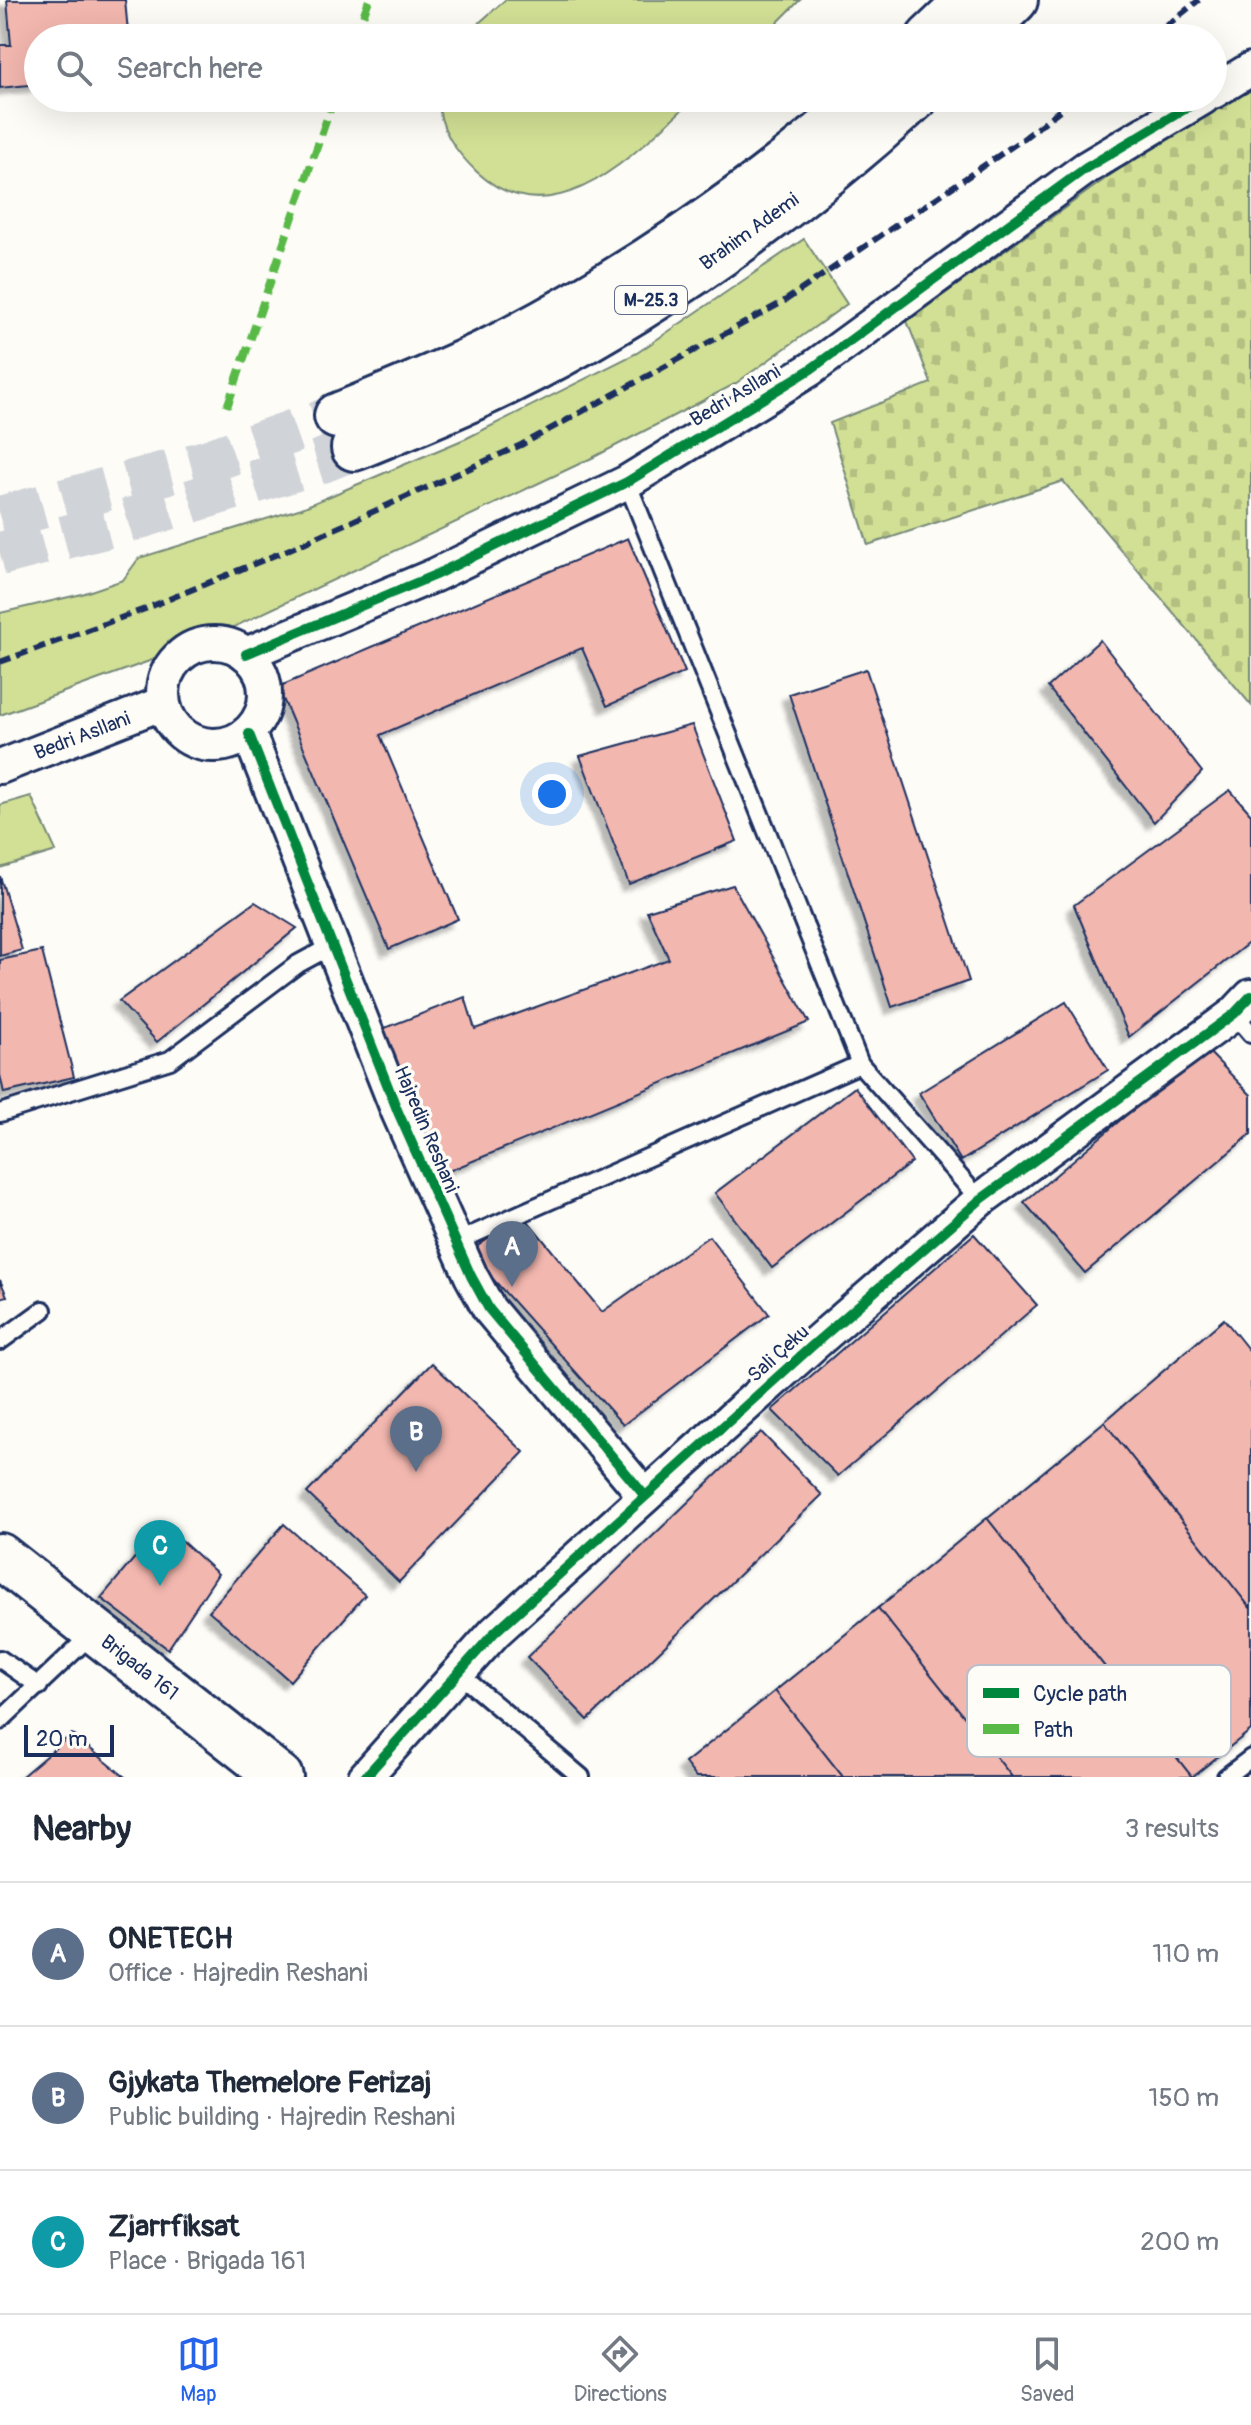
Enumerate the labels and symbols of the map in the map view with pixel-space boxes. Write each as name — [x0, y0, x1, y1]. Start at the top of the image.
street label: Brahim Ademi — [695, 187, 804, 276]
road number: M-25.3 — [615, 286, 687, 314]
street label: Bedri Asllani — [686, 359, 785, 432]
street label: Bedri Asllani — [31, 706, 134, 765]
your location — [532, 774, 572, 814]
street label: Hajredin Reshani — [389, 1062, 464, 1196]
pin: A — [486, 1221, 538, 1287]
street label: Sali Çeku — [742, 1319, 814, 1388]
pin: B — [390, 1406, 442, 1472]
pin: C — [134, 1520, 186, 1586]
street label: Brigada 161 — [96, 1629, 184, 1706]
legend — [967, 1665, 1231, 1757]
text: Cycle path — [1033, 1680, 1127, 1708]
text: Path — [1033, 1716, 1073, 1744]
scale bar — [24, 1721, 114, 1757]

